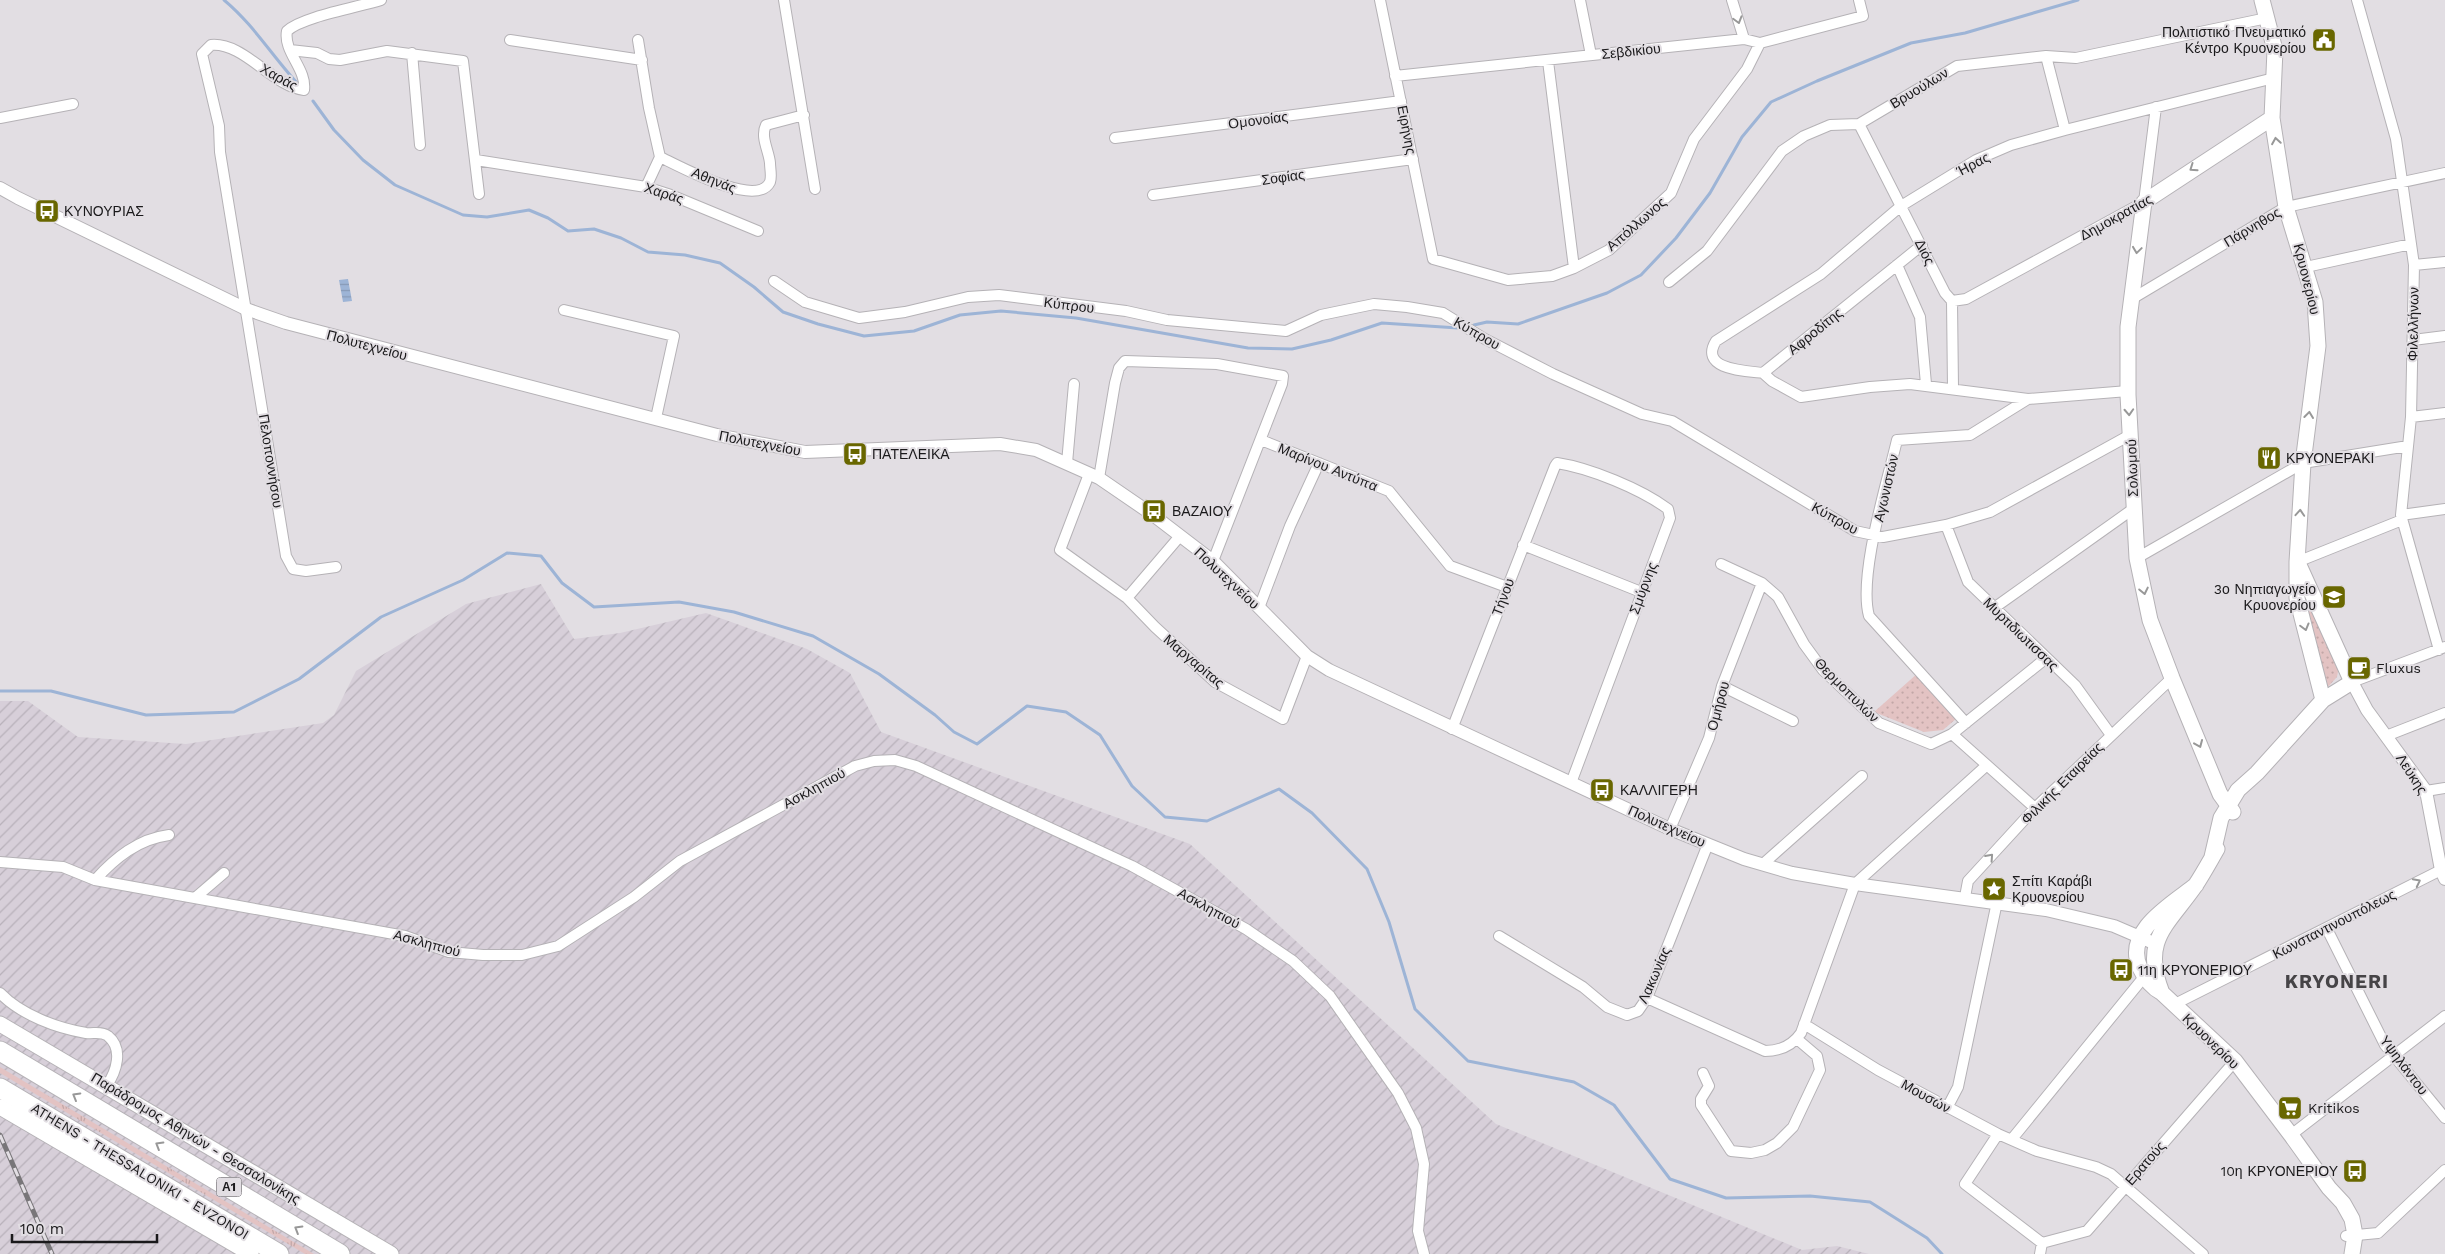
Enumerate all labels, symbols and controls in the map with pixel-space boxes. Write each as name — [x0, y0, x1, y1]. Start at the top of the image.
one-way arrow — [1732, 15, 1743, 24]
place label: Πολιτιστικό Πνευματικό Κέντρο Κρυονερίου — [2162, 24, 2306, 56]
public building icon: Πολιτιστικό Πνευματικό Κέντρο Κρυονερίου — [2311, 27, 2337, 53]
street label: Σεβδικίου — [1601, 40, 1661, 62]
street label: Χαράς — [258, 60, 301, 94]
street label: Βρυούλων — [1887, 64, 1951, 112]
street label: Ειρήνης — [1394, 104, 1420, 156]
street label: Ομονοίας — [1227, 108, 1289, 132]
one-way arrow — [2271, 136, 2282, 144]
street label: Ήρας — [1953, 149, 1992, 180]
one-way arrow — [2190, 162, 2199, 171]
street label: Αθηνάς — [689, 164, 739, 196]
street label: Σοφίας — [1260, 166, 1306, 188]
street label: Χαράς — [642, 179, 686, 207]
street label: Δημοκρατίας — [2077, 190, 2155, 243]
street label: Απόλλωνος — [1603, 194, 1669, 254]
bus stop icon: ΚΥΝΟΥΡΙΑΣ — [34, 198, 60, 224]
place label: ΚΥΝΟΥΡΙΑΣ — [64, 203, 144, 219]
street label: Πάρνηθος — [2221, 204, 2283, 250]
street label: Διός — [1912, 236, 1938, 268]
street label: Κρυονερίου — [2290, 242, 2324, 316]
one-way arrow — [2132, 247, 2143, 255]
street label: Φιλελλήνων — [2404, 287, 2422, 361]
street label: Κύπρου — [1043, 294, 1095, 316]
street label: Αφροδίτης — [1785, 304, 1846, 358]
street label: Κύπρου — [1451, 313, 1503, 353]
street label: Πολυτεχνείου — [325, 327, 409, 363]
one-way arrow — [2124, 409, 2135, 417]
one-way arrow — [2303, 410, 2314, 418]
street label: Πελοποννήσου — [256, 413, 286, 509]
street label: Πολυτεχνείου — [718, 427, 802, 459]
street label: Σολωμού — [2123, 439, 2141, 497]
street label: Μαρίνου Αντύπα — [1276, 440, 1380, 494]
bus stop icon: ΠΑΤΕΛΕΙΚΑ — [842, 441, 868, 467]
restaurant icon: ΚΡΥΟΝΕΡΑΚΙ — [2256, 445, 2282, 471]
place label: ΠΑΤΕΛΕΙΚΑ — [872, 446, 950, 462]
place label: ΚΡΥΟΝΕΡΑΚΙ — [2286, 450, 2374, 466]
street label: Αγωνιστών — [1870, 453, 1902, 523]
bus stop icon: ΒΑΖΑΙΟΥ — [1141, 498, 1167, 524]
street label: Κύπρου — [1809, 499, 1861, 537]
place label: ΒΑΖΑΙΟΥ — [1172, 503, 1233, 519]
one-way arrow — [2294, 509, 2305, 517]
street label: Πολυτεχνείου — [1191, 544, 1263, 612]
street label: Σμύρνης — [1626, 559, 1660, 616]
street label: Τήνου — [1489, 576, 1517, 618]
place label: 3ο Νηπιαγωγείο Κρυονερίου — [2214, 581, 2316, 613]
school or university icon: 3ο Νηπιαγωγείο Κρυονερίου — [2321, 584, 2347, 610]
one-way arrow — [2138, 587, 2149, 596]
street label: Μυρτιδιωτισσας — [1980, 594, 2062, 674]
one-way arrow — [2299, 623, 2310, 631]
street label: Μαργαρίτας — [1160, 631, 1228, 691]
street label: Θερμοπυλών — [1812, 655, 1882, 725]
cafe icon: Fluxus — [2346, 655, 2372, 681]
place label: Fluxus — [2376, 660, 2421, 676]
street label: Ομήρου — [1704, 679, 1732, 733]
street label: Φιλικής Εταιρείας — [2018, 739, 2106, 827]
one-way arrow — [2193, 739, 2203, 748]
street label: Λεύκης — [2393, 751, 2431, 797]
street label: Ασκληπιού — [780, 764, 848, 812]
bus stop icon: ΚΑΛΛΙΓΕΡΗ — [1589, 777, 1615, 803]
place label: ΚΑΛΛΙΓΕΡΗ — [1620, 782, 1698, 798]
street label: Πολυτεχνείου — [1626, 802, 1708, 850]
one-way arrow — [1984, 854, 1993, 863]
place label: Σπίτι Καράβι Κρυονερίου — [2012, 873, 2092, 905]
place icon: Σπίτι Καράβι Κρυονερίου — [1981, 876, 2007, 902]
one-way arrow — [2412, 878, 2421, 888]
street label: Ασκληπιού — [1175, 884, 1243, 932]
street label: Κωνσταντινουπόλεως — [2270, 886, 2398, 962]
street label: Ασκληπιού — [392, 926, 462, 960]
street label: Λακωνίας — [1634, 944, 1674, 1006]
bus stop icon: 11η ΚΡΥΟΝΕΡΙΟΥ — [2108, 957, 2134, 983]
place label: 11η ΚΡΥΟΝΕΡΙΟΥ — [2138, 962, 2253, 978]
district label: KRYONERI — [2285, 970, 2389, 993]
street label: Κρυονερίου — [2179, 1010, 2243, 1072]
street label: Υψηλάντου — [2377, 1032, 2431, 1098]
street label: Παράδρομος Αθηνών - Θεσσαλονίκης — [89, 1069, 304, 1207]
street label: Μουσών — [1899, 1076, 1953, 1116]
one-way arrow — [73, 1092, 82, 1102]
supermarket icon: Kritikos — [2277, 1095, 2303, 1121]
street label: ATHENS - THESSALONIKI - EVZONOI — [28, 1100, 252, 1242]
place label: Kritikos — [2308, 1100, 2360, 1116]
street label: Ερατούς — [2122, 1138, 2169, 1188]
one-way arrow — [155, 1141, 164, 1151]
bus stop icon: 10η ΚΡΥΟΝΕΡΙΟΥ — [2342, 1158, 2368, 1184]
place label: 10η ΚΡΥΟΝΕΡΙΟΥ — [2221, 1163, 2339, 1179]
road number: Α1 — [216, 1178, 242, 1196]
scale bar — [12, 1212, 158, 1244]
text: 100 m — [20, 1220, 64, 1238]
one-way arrow — [294, 1225, 303, 1235]

